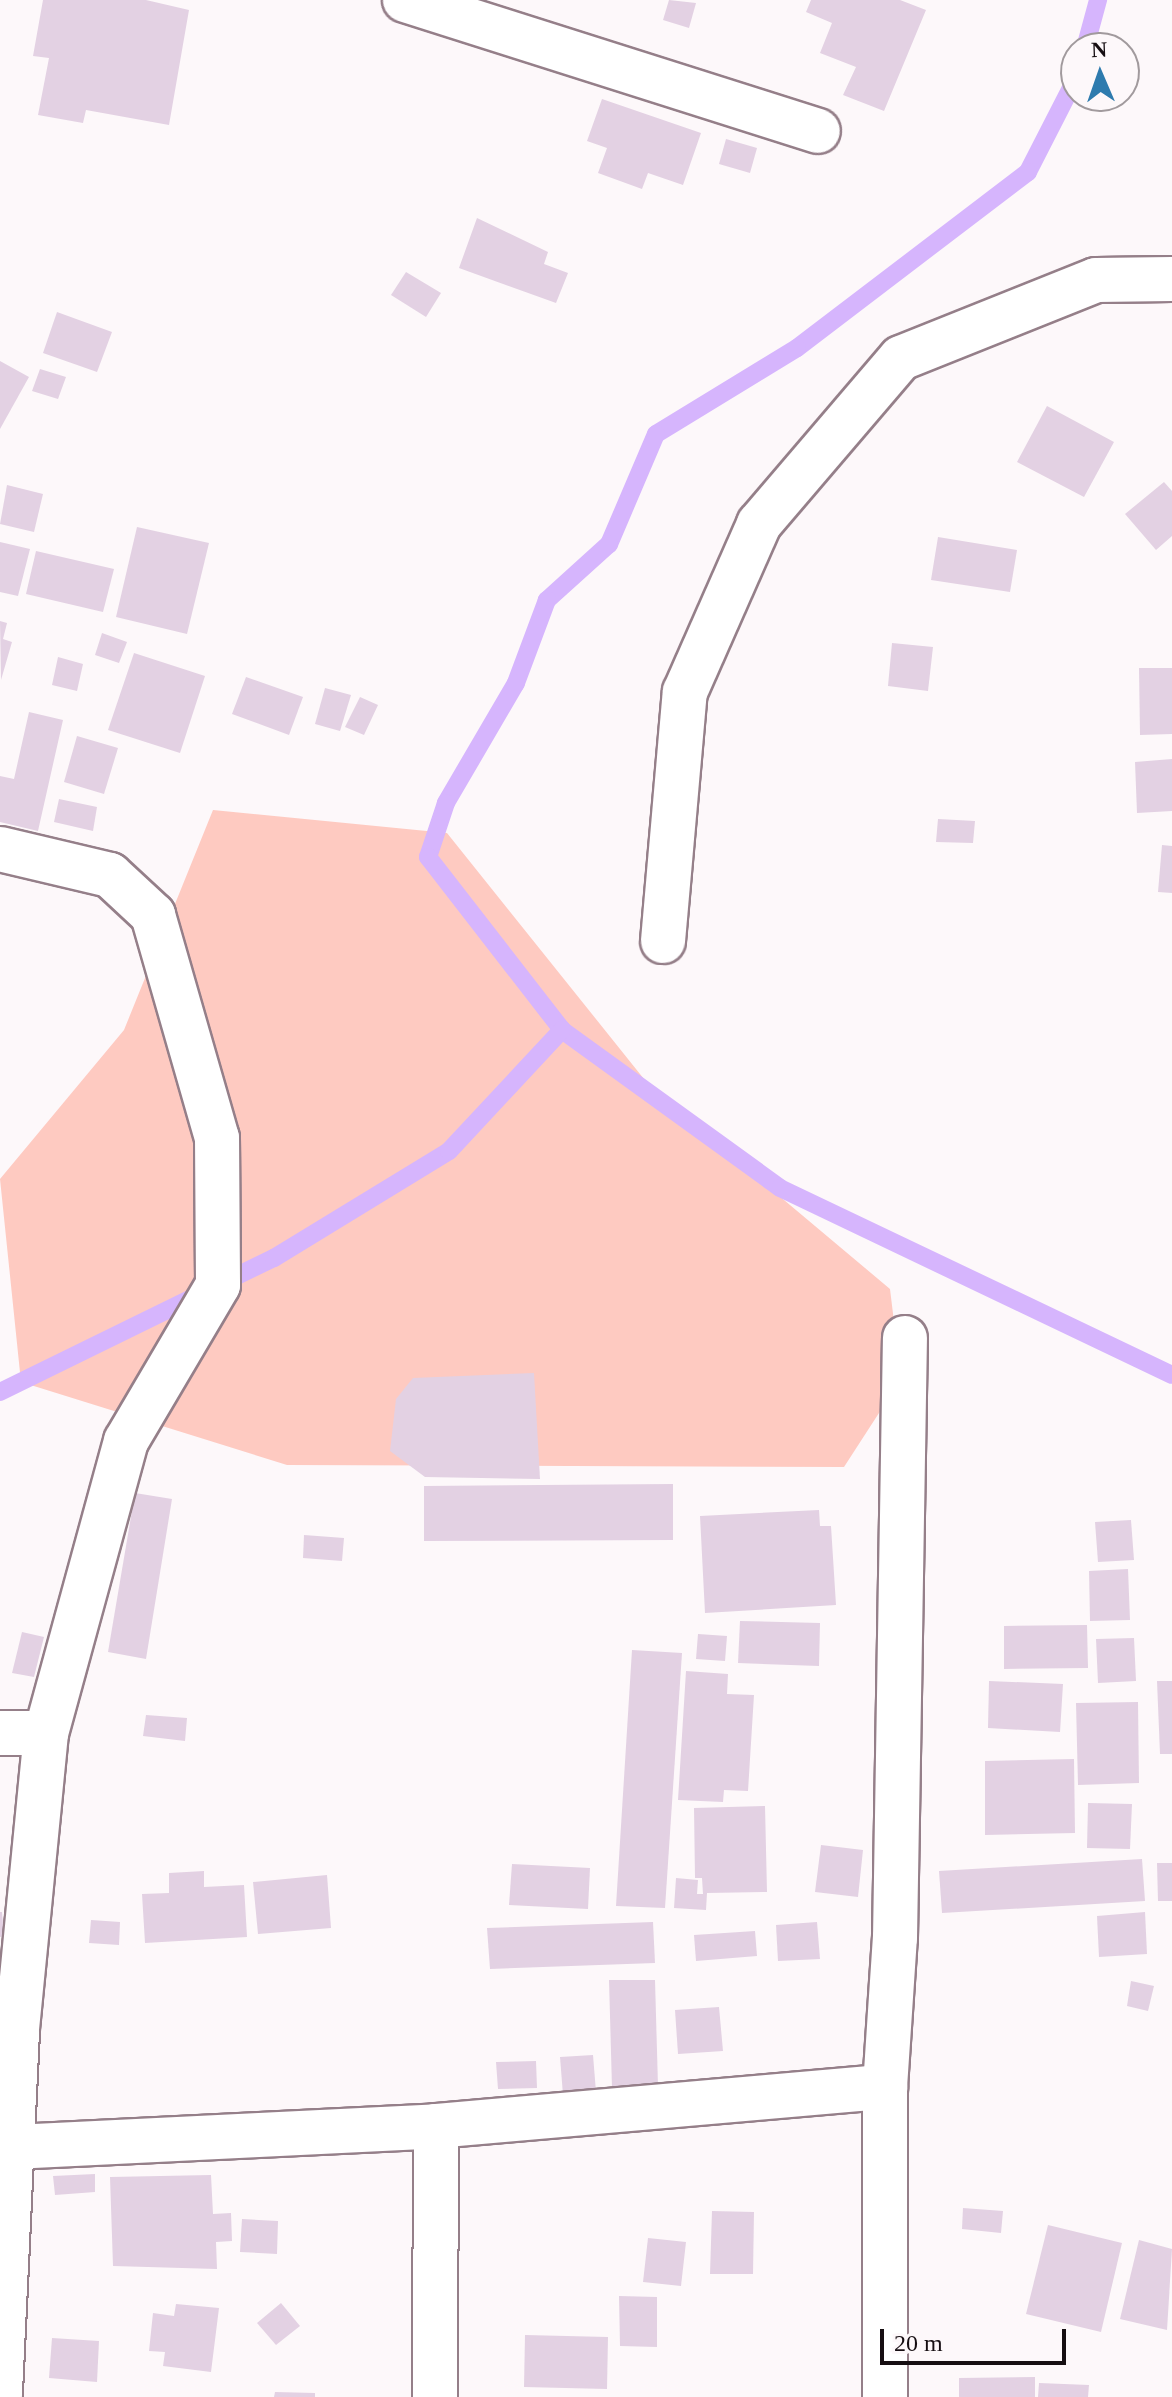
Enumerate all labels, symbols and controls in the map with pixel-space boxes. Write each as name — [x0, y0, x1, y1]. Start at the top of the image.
north arrow — [1060, 32, 1140, 112]
text: N — [1091, 37, 1108, 62]
scale bar — [884, 2313, 1070, 2363]
text: 20 m — [894, 2330, 943, 2356]

